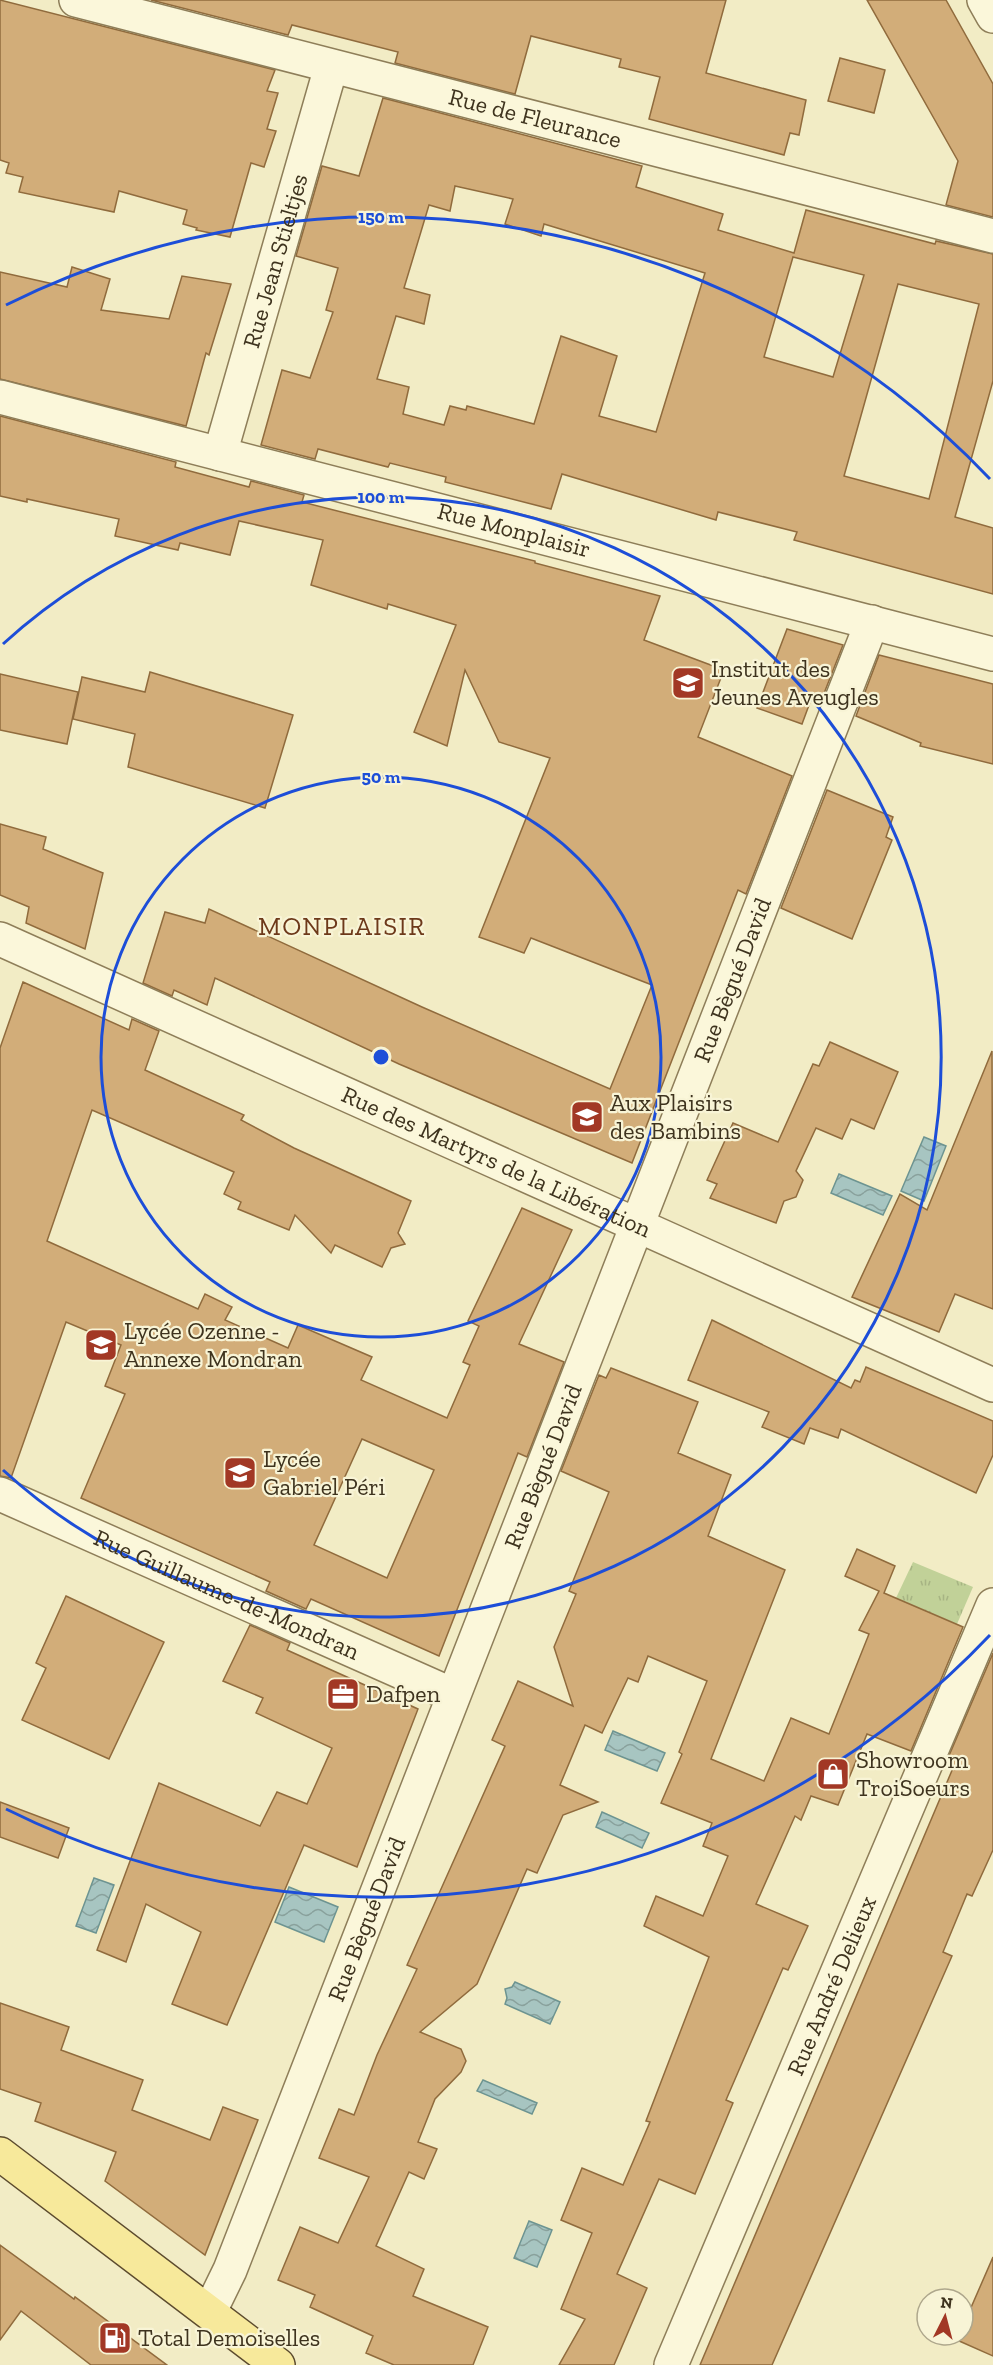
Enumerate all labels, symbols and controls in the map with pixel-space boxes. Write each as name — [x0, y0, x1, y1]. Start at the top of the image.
street label: Rue de Fleurance — [446, 82, 625, 154]
street label: Rue Jean Stieltjes — [236, 170, 314, 351]
text: 150 m — [358, 206, 404, 228]
text: 100 m — [357, 486, 405, 508]
street label: Rue Monplaisir — [435, 496, 594, 563]
place label: Institut des Jeunes Aveugles — [711, 654, 879, 711]
school or university icon: Institut des Jeunes Aveugles — [670, 665, 706, 701]
text: 50 m — [362, 766, 401, 788]
street label: Rue Bègué David — [687, 893, 777, 1066]
district label: MONPLAISIR — [258, 910, 426, 942]
centre of rings — [371, 1047, 391, 1067]
street label: Rue des Martyrs de la Libération — [337, 1079, 656, 1244]
place label: Aux Plaisirs des Bambins — [610, 1088, 741, 1145]
school or university icon: Aux Plaisirs des Bambins — [569, 1099, 605, 1135]
place label: Lycée Ozenne - Annexe Mondran — [124, 1316, 302, 1373]
school or university icon: Lycée Ozenne - Annexe Mondran — [83, 1327, 119, 1363]
street label: Rue Bègué David — [497, 1380, 588, 1553]
place label: Lycée Gabriel Péri — [263, 1444, 386, 1501]
school or university icon: Lycée Gabriel Péri — [222, 1455, 258, 1491]
street label: Rue Guillaume-de-Mondran — [90, 1523, 364, 1666]
office icon: Dafpen — [325, 1676, 361, 1712]
place label: Dafpen — [366, 1679, 441, 1708]
place label: Showroom TroiSoeurs — [856, 1745, 970, 1802]
shop icon: Showroom TroiSoeurs — [815, 1756, 851, 1792]
street label: Rue Bègué David — [321, 1833, 411, 2006]
street label: Rue André Delieux — [780, 1891, 882, 2080]
north arrow — [915, 2287, 975, 2347]
text: N — [939, 2292, 954, 2313]
fuel station icon: Total Demoiselles — [97, 2320, 133, 2356]
place label: Total Demoiselles — [138, 2323, 320, 2352]

